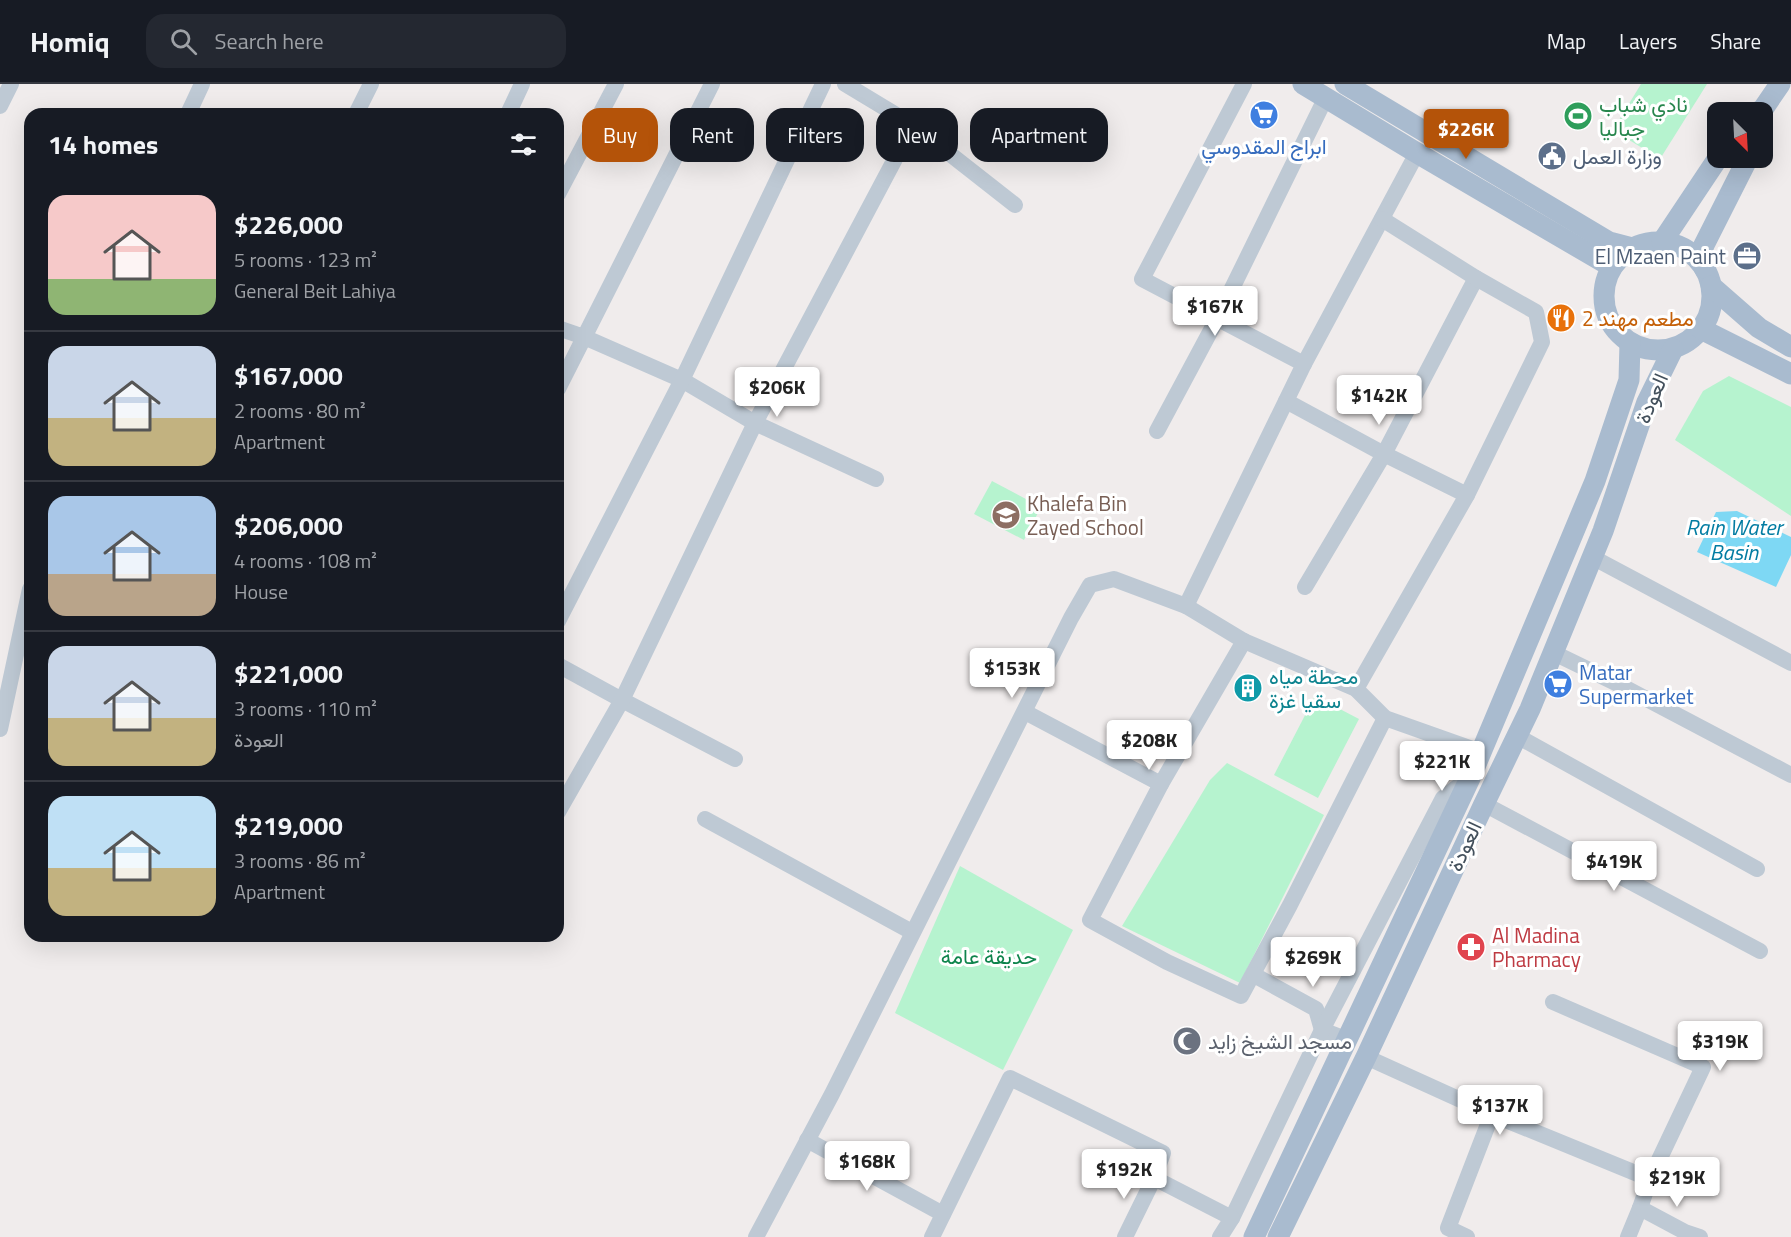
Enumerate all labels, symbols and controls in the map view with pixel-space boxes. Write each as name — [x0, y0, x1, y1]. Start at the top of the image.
search box — [146, 14, 566, 68]
text: Homiq — [30, 20, 110, 63]
text: Search here — [215, 24, 324, 58]
icon: search — [167, 25, 200, 58]
text: Map — [1547, 25, 1586, 57]
text: Layers — [1619, 25, 1677, 57]
text: Share — [1710, 25, 1761, 57]
place label: نادي شباب جباليا — [1599, 88, 1688, 144]
supermarket icon: ابراج المقدوسي — [1248, 99, 1280, 131]
sports icon: نادي شباب جباليا — [1562, 100, 1594, 132]
north arrow — [1707, 102, 1773, 168]
map controls — [1707, 102, 1773, 168]
chip: Buy — [582, 108, 658, 162]
chip: Rent — [670, 108, 754, 162]
chip: Filters — [766, 108, 864, 162]
chip: New — [876, 108, 958, 162]
chip: Apartment — [970, 108, 1108, 162]
pin: $226K — [1424, 109, 1508, 160]
text: $226K — [1438, 113, 1494, 144]
text: 14 homes — [48, 125, 158, 164]
icon: filters — [507, 128, 540, 161]
place label: ابراج المقدوسي — [1201, 130, 1327, 164]
public building icon: وزارة العمل — [1536, 140, 1568, 172]
place label: وزارة العمل — [1573, 140, 1662, 172]
text: $226,000 — [234, 205, 343, 244]
icon: home — [96, 219, 168, 291]
place label: El Mzaen Paint — [1595, 240, 1727, 272]
office icon: El Mzaen Paint — [1731, 240, 1763, 272]
text: 5 rooms · 123 m² — [234, 244, 377, 275]
text: General Beit Lahiya — [234, 275, 396, 306]
pin: $167K — [1173, 286, 1257, 337]
text: $167K — [1187, 290, 1243, 321]
restaurant icon: مطعم مهند 2 — [1545, 302, 1577, 334]
place label: مطعم مهند 2 — [1582, 302, 1694, 334]
text: $167,000 — [234, 356, 343, 395]
pin: $206K — [735, 367, 819, 418]
street label: العودة — [1626, 368, 1676, 428]
icon: home — [96, 370, 168, 442]
text: $206K — [749, 371, 805, 402]
pin: $142K — [1337, 375, 1421, 426]
text: $142K — [1351, 379, 1407, 410]
text: 2 rooms · 80 m² — [234, 395, 366, 426]
text: Apartment — [234, 426, 325, 457]
place label: Khalefa Bin Zayed School — [1027, 487, 1144, 543]
school or university icon: Khalefa Bin Zayed School — [990, 499, 1022, 531]
text: $206,000 — [234, 506, 343, 545]
water label: Rain Water Basin — [1686, 510, 1785, 569]
icon: home — [96, 520, 168, 592]
text: 4 rooms · 108 m² — [234, 545, 377, 576]
text: House — [234, 576, 288, 607]
pin: $153K — [970, 648, 1054, 699]
text: $153K — [984, 652, 1040, 683]
text: $221,000 — [234, 654, 343, 693]
place label: Matar Supermarket — [1579, 656, 1694, 712]
place label: محطة مياه سقيا غزة — [1269, 660, 1358, 716]
supermarket icon: Matar Supermarket — [1542, 668, 1574, 700]
icon: home — [96, 670, 168, 742]
building icon: محطة مياه سقيا غزة — [1232, 672, 1264, 704]
text: 3 rooms · 110 m² — [234, 693, 377, 724]
pin: $208K — [1107, 720, 1191, 771]
text: العودة — [234, 724, 284, 755]
text: $208K — [1121, 724, 1177, 755]
pin: $221K — [1400, 741, 1484, 792]
text: $221K — [1414, 745, 1470, 776]
text: $219,000 — [234, 806, 343, 845]
street label: العودة — [1438, 816, 1490, 876]
icon: home — [96, 820, 168, 892]
pin: $419K — [1572, 841, 1656, 892]
text: 3 rooms · 86 m² — [234, 845, 366, 876]
text: $419K — [1586, 845, 1642, 876]
text: Apartment — [234, 876, 325, 907]
place label: Al Madina Pharmacy — [1492, 919, 1581, 975]
pharmacy icon: Al Madina Pharmacy — [1455, 931, 1487, 963]
pin: $269K — [1271, 937, 1355, 988]
park label: حديقة عامة — [941, 940, 1037, 972]
text: $269K — [1285, 941, 1341, 972]
pin: $319K — [1678, 1021, 1762, 1072]
mosque icon: مسجد الشيخ زايد — [1171, 1025, 1203, 1057]
place label: مسجد الشيخ زايد — [1208, 1025, 1352, 1057]
text: $319K — [1692, 1025, 1748, 1056]
pin: $137K — [1458, 1085, 1542, 1136]
text: $137K — [1472, 1089, 1528, 1120]
pin: $168K — [825, 1141, 909, 1192]
text: $168K — [839, 1145, 895, 1176]
pin: $192K — [1082, 1149, 1166, 1200]
text: $192K — [1096, 1153, 1152, 1184]
pin: $219K — [1635, 1157, 1719, 1208]
text: $219K — [1649, 1161, 1705, 1192]

